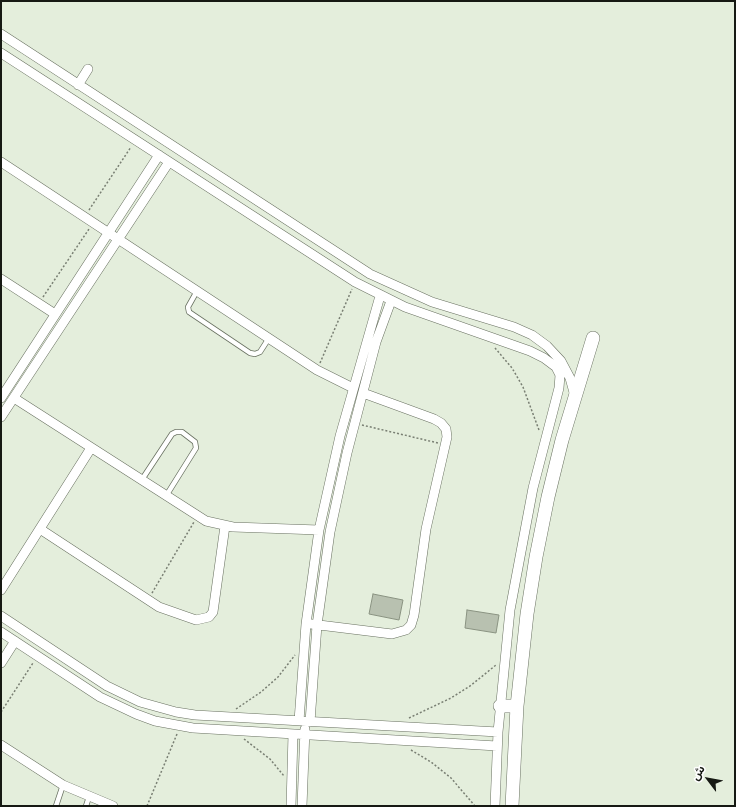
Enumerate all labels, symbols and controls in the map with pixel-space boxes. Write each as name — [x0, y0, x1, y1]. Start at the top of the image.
north arrow — [688, 759, 728, 799]
text: ش — [689, 763, 707, 782]

